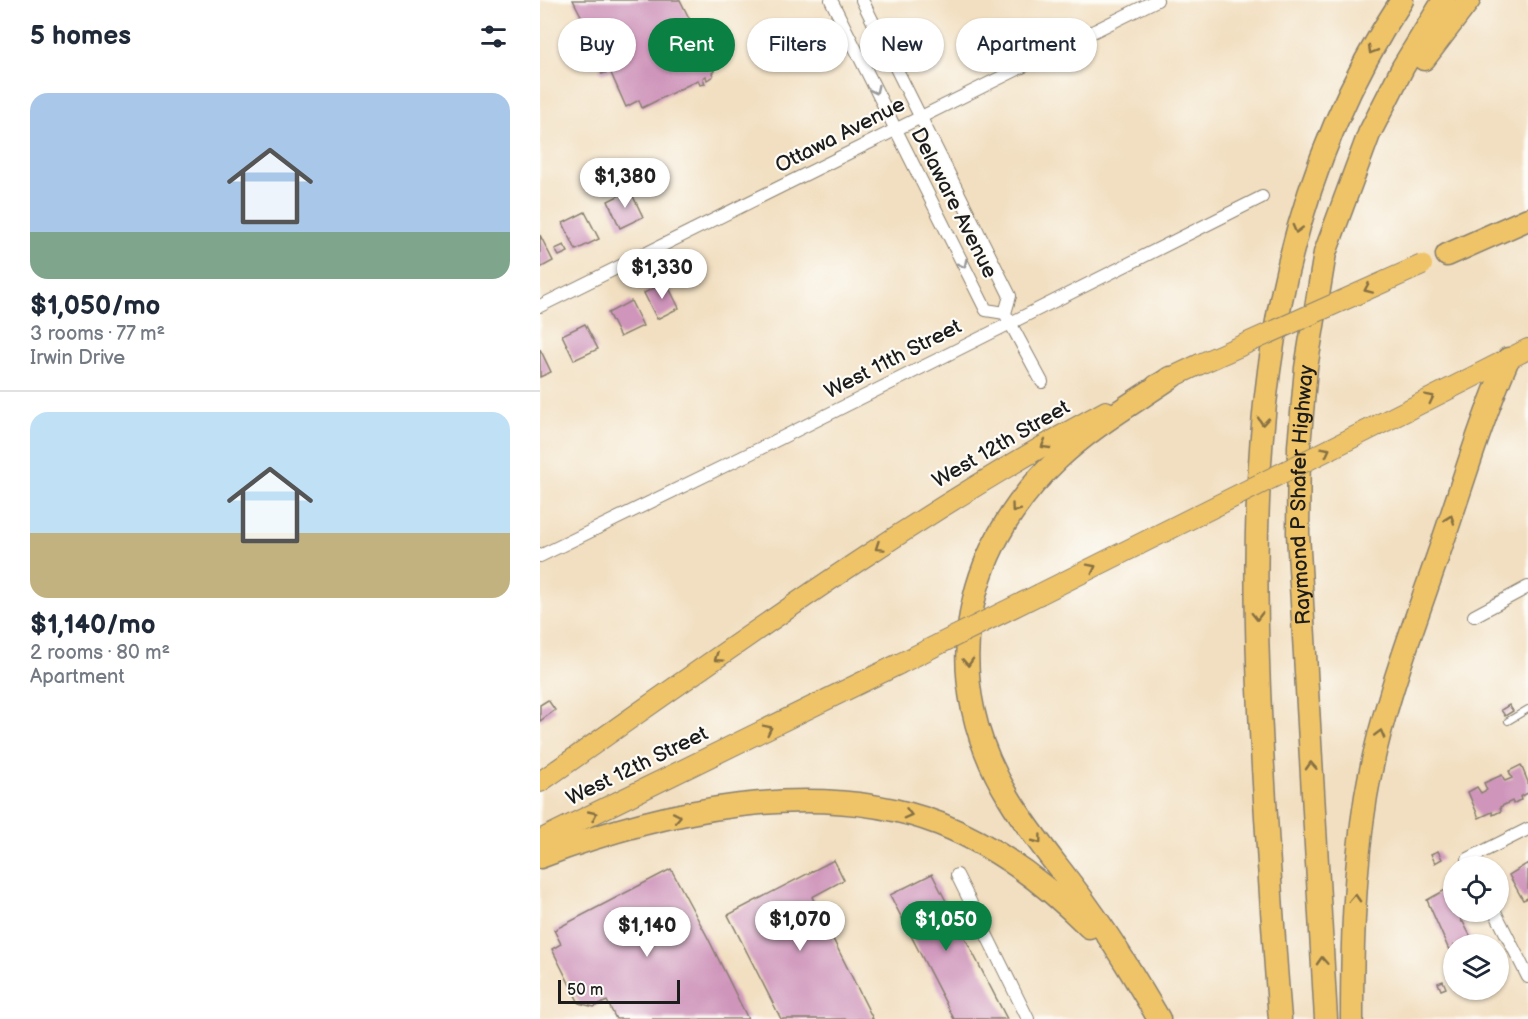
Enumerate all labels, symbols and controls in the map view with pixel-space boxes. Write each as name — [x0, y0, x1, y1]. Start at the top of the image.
chip: Buy — [558, 18, 636, 72]
chip: Rent — [648, 18, 735, 72]
chip: Filters — [747, 18, 848, 72]
chip: New — [860, 18, 944, 72]
chip: Apartment — [956, 18, 1097, 72]
icon: filters — [477, 20, 510, 53]
text: 5 homes — [30, 21, 131, 52]
one-way arrow — [1368, 44, 1379, 54]
one-way arrow — [868, 83, 880, 94]
street label: Ottawa Avenue — [771, 92, 909, 178]
street label: Delaware Avenue — [905, 124, 1003, 282]
icon: home — [216, 132, 324, 240]
pin: $1,380 — [576, 158, 674, 209]
text: $1,380 — [594, 165, 656, 189]
one-way arrow — [1292, 224, 1305, 234]
pin: $1,330 — [613, 249, 711, 300]
text: $1,330 — [631, 256, 693, 280]
one-way arrow — [956, 258, 967, 268]
one-way arrow — [1364, 282, 1375, 294]
text: $1,050/mo — [30, 291, 160, 322]
street label: West 11th Street — [820, 314, 966, 404]
text: 3 rooms · 77 m² — [30, 322, 165, 346]
text: Irwin Drive — [30, 346, 125, 370]
street label: Raymond P Shafer Highway — [1285, 363, 1319, 626]
street label: West 12th Street — [928, 394, 1075, 493]
one-way arrow — [1424, 394, 1435, 405]
one-way arrow — [1257, 417, 1270, 426]
one-way arrow — [1041, 438, 1051, 449]
one-way arrow — [1319, 447, 1330, 458]
icon: home — [216, 451, 324, 559]
one-way arrow — [1011, 503, 1022, 514]
one-way arrow — [1443, 514, 1456, 525]
one-way arrow — [875, 540, 885, 552]
one-way arrow — [1086, 564, 1097, 575]
text: $1,140/mo — [30, 610, 155, 641]
one-way arrow — [1251, 611, 1263, 620]
text: 2 rooms · 80 m² — [30, 641, 170, 665]
one-way arrow — [714, 651, 725, 662]
one-way arrow — [961, 658, 974, 667]
text: Apartment — [30, 665, 125, 689]
street label: West 12th Street — [562, 721, 712, 811]
one-way arrow — [761, 724, 772, 736]
one-way arrow — [1373, 730, 1386, 740]
one-way arrow — [1305, 761, 1318, 770]
one-way arrow — [903, 807, 913, 819]
one-way arrow — [586, 811, 597, 823]
one-way arrow — [671, 811, 681, 824]
one-way arrow — [1031, 834, 1042, 845]
map controls — [1443, 856, 1509, 1000]
button: locate — [1443, 856, 1509, 922]
one-way arrow — [1348, 893, 1361, 902]
pin: $1,070 — [751, 901, 849, 952]
pin: $1,050 — [897, 901, 995, 952]
pin: $1,140 — [598, 907, 696, 958]
text: $1,070 — [769, 908, 831, 932]
text: $1,050 — [915, 908, 977, 932]
text: $1,140 — [618, 914, 676, 938]
button: layers — [1443, 934, 1509, 1000]
one-way arrow — [1316, 956, 1329, 965]
scale bar — [558, 977, 680, 1004]
text: 50 m — [567, 981, 603, 1000]

